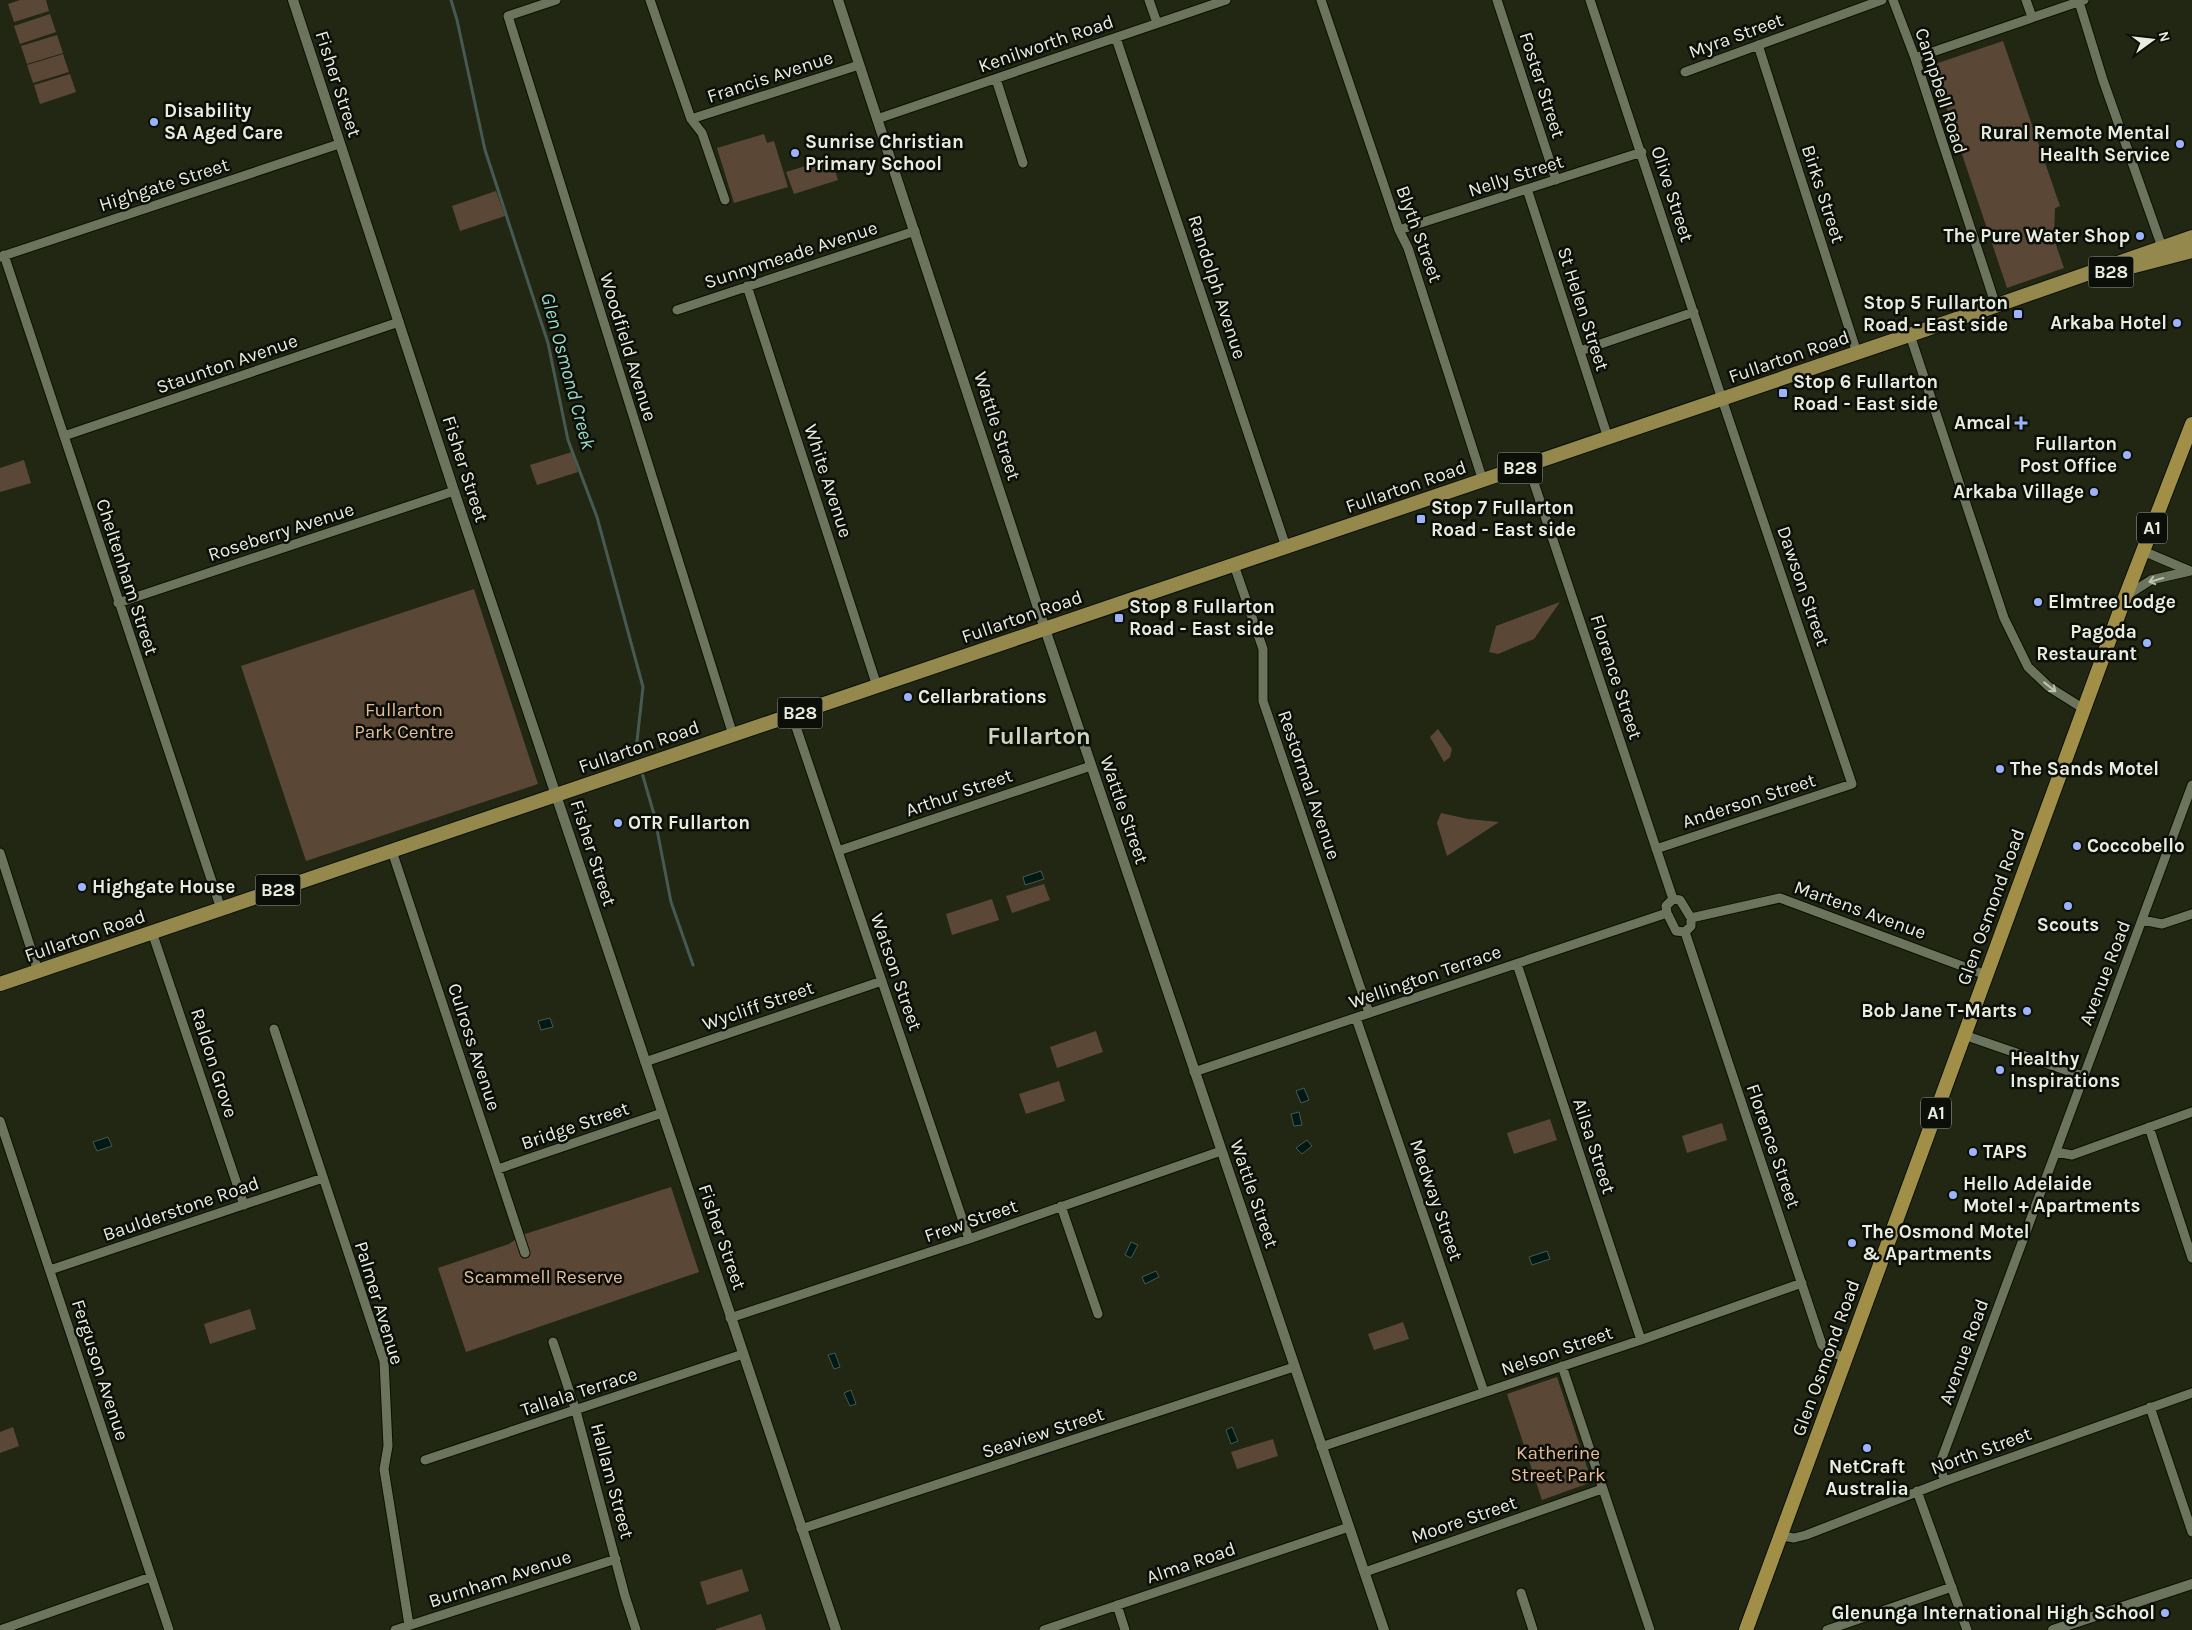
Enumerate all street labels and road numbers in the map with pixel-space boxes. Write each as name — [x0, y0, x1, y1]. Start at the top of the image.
street label: Myra Street — [1686, 9, 1786, 63]
street label: Kenilworth Road — [975, 11, 1117, 77]
street label: Campbell Road — [1910, 25, 1972, 157]
street label: Fisher Street — [310, 28, 366, 140]
street label: Foster Street — [1515, 29, 1569, 141]
street label: Francis Avenue — [704, 46, 836, 108]
street label: Birks Street — [1797, 142, 1849, 246]
street label: Olive Street — [1646, 143, 1698, 245]
street label: Nelly Street — [1466, 150, 1566, 202]
street label: Highgate Street — [96, 154, 232, 216]
street label: Blyth Street — [1391, 183, 1447, 285]
street label: Randolph Avenue — [1183, 212, 1251, 362]
street label: Sunnymeade Avenue — [702, 217, 880, 293]
street label: St Helen Street — [1553, 244, 1613, 374]
road number: B28 — [2088, 256, 2134, 288]
street label: Woodfield Avenue — [595, 270, 661, 424]
street label: Fullarton Road — [1726, 326, 1852, 388]
street label: Staunton Avenue — [153, 329, 301, 399]
street label: Wattle Street — [969, 369, 1025, 483]
street label: Fisher Street — [437, 413, 493, 525]
street label: White Avenue — [799, 421, 857, 541]
road number: B28 — [1498, 452, 1542, 483]
street label: Fullarton Road — [1343, 456, 1469, 518]
street label: Cheltenham Street — [91, 496, 163, 658]
street label: Roseberry Avenue — [205, 498, 357, 566]
road number: A1 — [2137, 512, 2167, 544]
street label: Dawson Street — [1772, 523, 1834, 649]
street label: Fullarton Road — [959, 586, 1085, 648]
street label: Florence Street — [1585, 612, 1647, 742]
road number: B28 — [778, 698, 822, 728]
street label: Restormal Avenue — [1273, 707, 1345, 863]
street label: Fullarton Road — [576, 716, 702, 778]
street label: Wattle Street — [1095, 753, 1153, 867]
street label: Arthur Street — [903, 764, 1015, 822]
street label: Anderson Street — [1680, 769, 1818, 833]
street label: Fisher Street — [565, 797, 621, 909]
street label: Glen Osmond Road — [1953, 826, 2029, 988]
road number: B28 — [256, 874, 300, 906]
street label: Martens Avenue — [1791, 876, 1929, 944]
street label: Fullarton Road — [22, 905, 148, 967]
street label: Watson Street — [866, 911, 926, 1033]
street label: Avenue Road — [2075, 917, 2135, 1029]
street label: Wellington Terrace — [1346, 941, 1504, 1013]
street label: Wycliff Street — [699, 977, 817, 1035]
street label: Culross Avenue — [443, 980, 505, 1114]
street label: Raldon Grove — [186, 1005, 242, 1121]
street label: Florence Street — [1741, 1081, 1805, 1211]
street label: Ailsa Street — [1568, 1096, 1620, 1196]
street label: Bridge Street — [518, 1097, 632, 1155]
road number: A1 — [1921, 1098, 1951, 1128]
street label: Medway Street — [1405, 1136, 1467, 1264]
street label: Wattle Street — [1225, 1137, 1283, 1251]
street label: Baulderstone Road — [100, 1172, 262, 1246]
street label: Fisher Street — [694, 1181, 750, 1293]
street label: Frew Street — [922, 1195, 1020, 1247]
street label: Palmer Avenue — [350, 1239, 408, 1367]
street label: Glen Osmond Road — [1788, 1277, 1864, 1439]
street label: Avenue Road — [1935, 1296, 1993, 1408]
street label: Ferguson Avenue — [67, 1297, 133, 1443]
street label: Nelson Street — [1498, 1322, 1616, 1380]
street label: Tallala Terrace — [518, 1363, 640, 1421]
street label: Seaview Street — [979, 1403, 1107, 1463]
street label: Hallam Street — [586, 1421, 638, 1541]
street label: North Street — [1928, 1423, 2034, 1479]
street label: Moore Street — [1408, 1492, 1520, 1548]
street label: Alma Road — [1144, 1538, 1238, 1588]
street label: Burnham Avenue — [426, 1546, 574, 1612]

